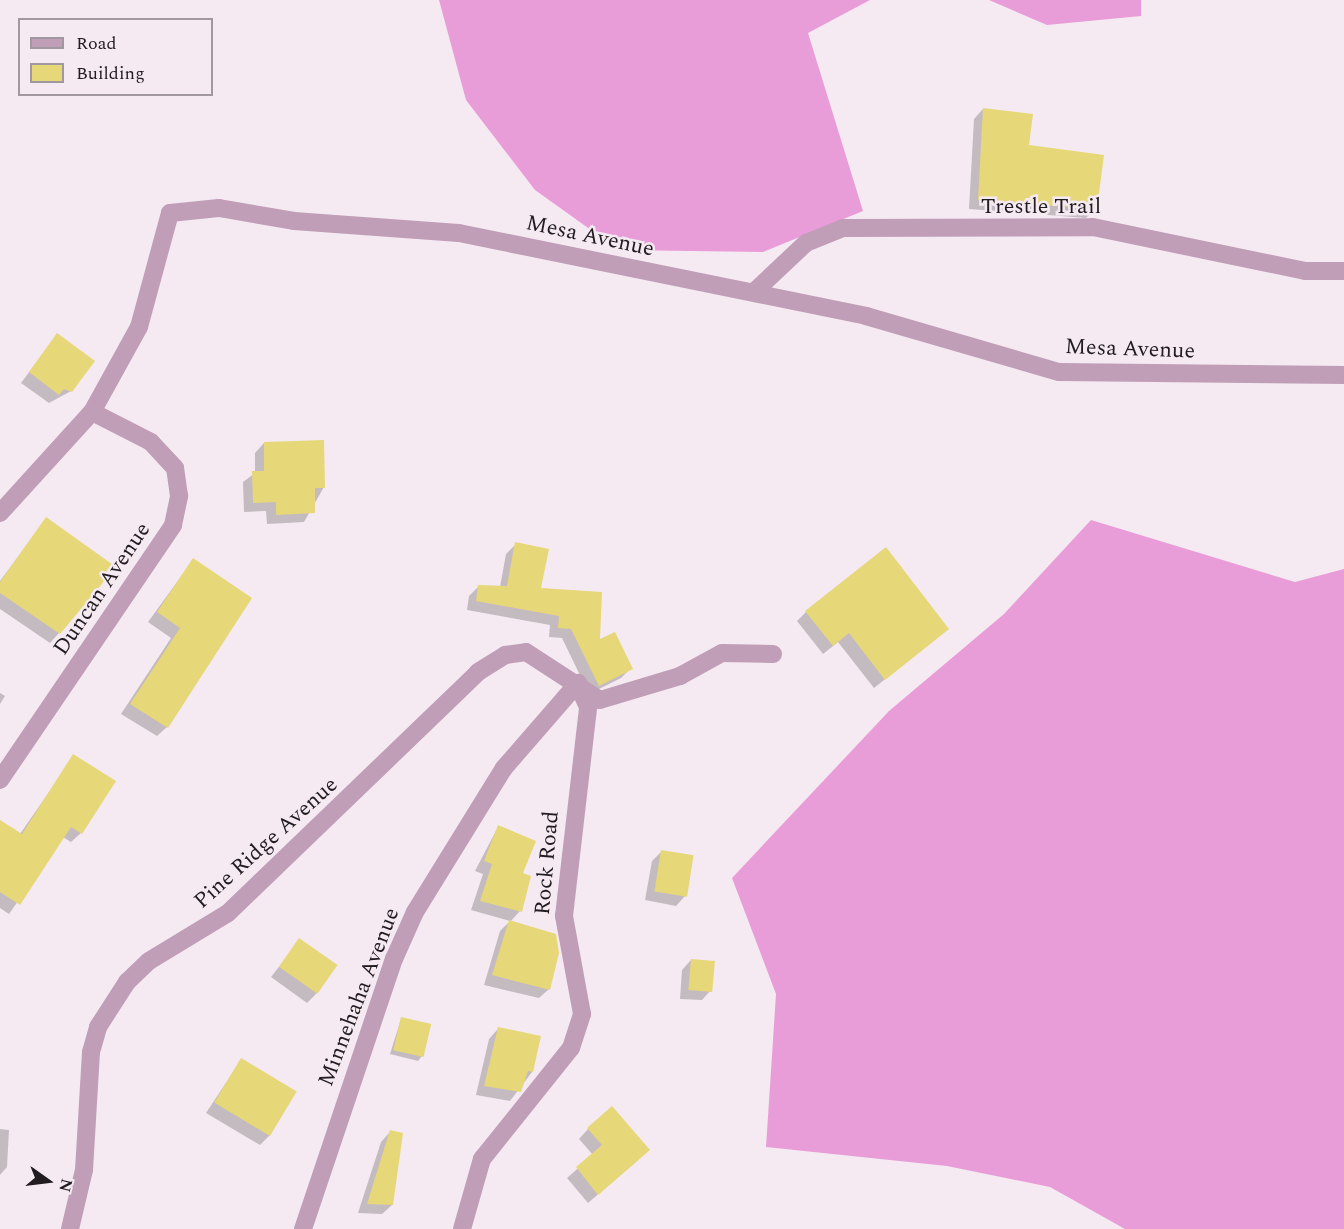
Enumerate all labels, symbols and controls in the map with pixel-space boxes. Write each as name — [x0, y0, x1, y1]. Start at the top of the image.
legend — [18, 18, 213, 96]
text: Road — [76, 30, 117, 57]
text: Building — [76, 60, 145, 87]
street label: Trestle Trail — [981, 194, 1101, 220]
street label: Mesa Avenue — [524, 210, 656, 262]
street label: Mesa Avenue — [1065, 334, 1195, 364]
street label: Duncan Avenue — [48, 518, 156, 660]
street label: Pine Ridge Avenue — [189, 772, 343, 914]
street label: Rock Road — [529, 810, 565, 916]
street label: Minnehaha Avenue — [313, 904, 405, 1090]
north arrow — [18, 1151, 78, 1211]
text: N — [52, 1176, 79, 1195]

